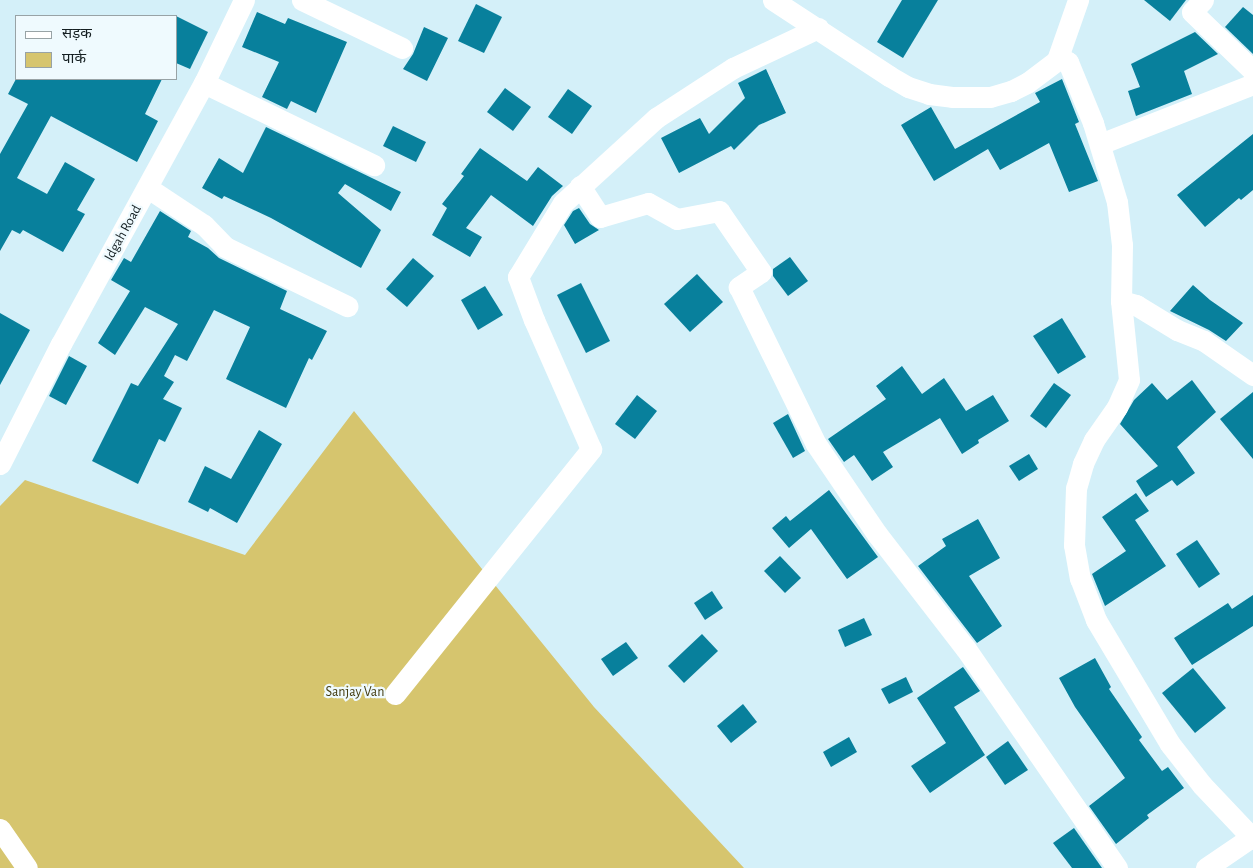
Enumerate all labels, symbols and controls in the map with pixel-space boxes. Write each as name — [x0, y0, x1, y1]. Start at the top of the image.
legend — [15, 15, 178, 80]
text: सड़क — [62, 26, 92, 41]
text: पार्क — [62, 51, 86, 66]
street label: Idgah Road — [101, 202, 145, 264]
park label: Sanjay Van — [326, 684, 384, 700]

